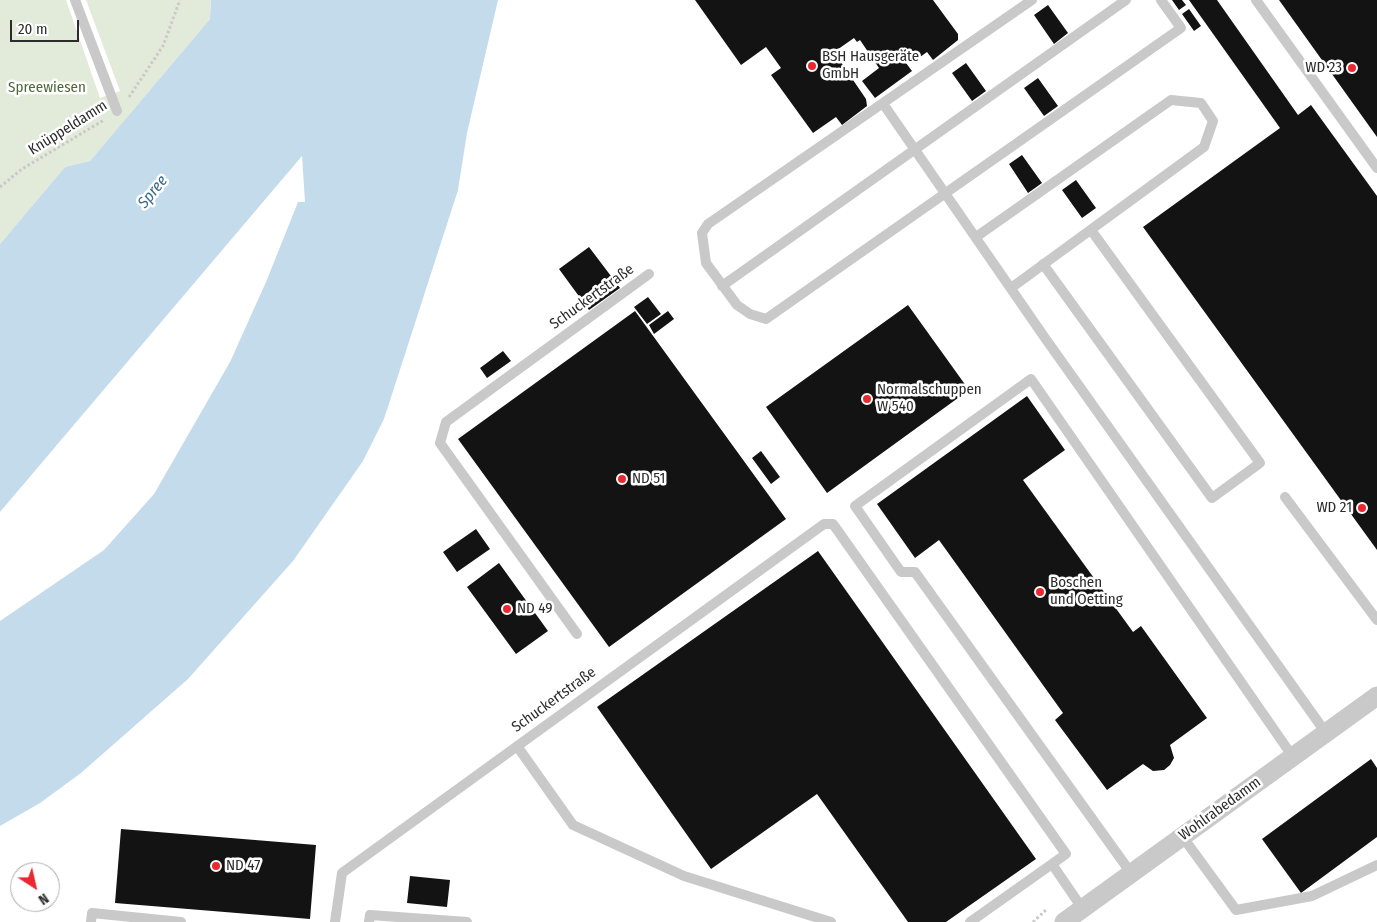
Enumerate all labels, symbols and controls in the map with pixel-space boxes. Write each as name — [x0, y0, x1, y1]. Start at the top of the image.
scale bar — [12, 10, 81, 42]
text: 20 m — [18, 20, 48, 38]
place label: BSH Hausgeräte GmbH — [822, 48, 919, 83]
place label: WD 23 — [1305, 59, 1342, 77]
marker: BSH Hausgeräte GmbH — [806, 60, 818, 72]
marker: WD 23 — [1346, 62, 1358, 74]
park label: Spreewiesen — [8, 79, 86, 97]
street label: Knüppeldamm — [25, 97, 111, 159]
water label: Spree — [134, 172, 172, 212]
street label: Schuckertstraße — [547, 261, 637, 333]
place label: Normalschuppen W 540 — [877, 381, 982, 416]
marker: Normalschuppen W 540 — [861, 393, 873, 405]
place label: ND 51 — [632, 470, 665, 488]
marker: ND 51 — [616, 473, 628, 485]
place label: WD 21 — [1316, 499, 1352, 517]
marker: WD 21 — [1356, 502, 1368, 514]
place label: Boschen und Oetting — [1050, 574, 1123, 609]
marker: Boschen und Oetting — [1034, 586, 1046, 598]
place label: ND 49 — [517, 600, 553, 618]
marker: ND 49 — [501, 603, 513, 615]
street label: Schuckertstraße — [509, 664, 599, 736]
street label: Wohlrabedamm — [1176, 773, 1264, 845]
place label: ND 47 — [226, 857, 260, 875]
marker: ND 47 — [210, 860, 222, 872]
north arrow — [10, 862, 60, 912]
text: N — [35, 890, 52, 908]

